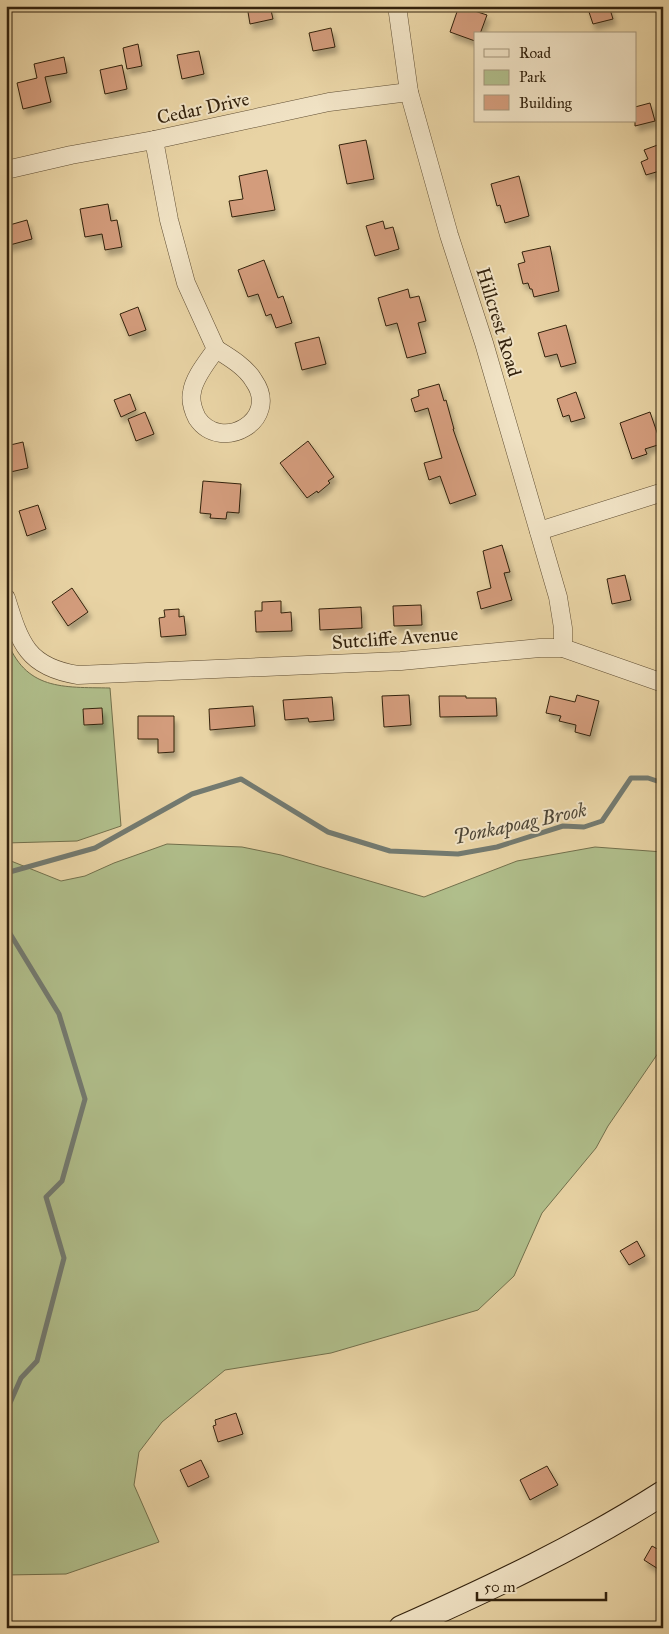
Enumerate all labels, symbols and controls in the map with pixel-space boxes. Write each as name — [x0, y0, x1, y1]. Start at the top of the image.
legend — [474, 32, 636, 122]
text: Road — [519, 44, 551, 62]
text: Park — [519, 68, 546, 86]
street label: Cedar Drive — [155, 87, 251, 129]
text: Building — [519, 94, 573, 112]
street label: Hillcrest Road — [471, 265, 527, 380]
street label: Sutcliffe Avenue — [331, 622, 459, 654]
water label: Ponkapoag Brook — [451, 797, 589, 850]
scale bar — [477, 1569, 605, 1601]
text: 50 m — [484, 1578, 516, 1596]

